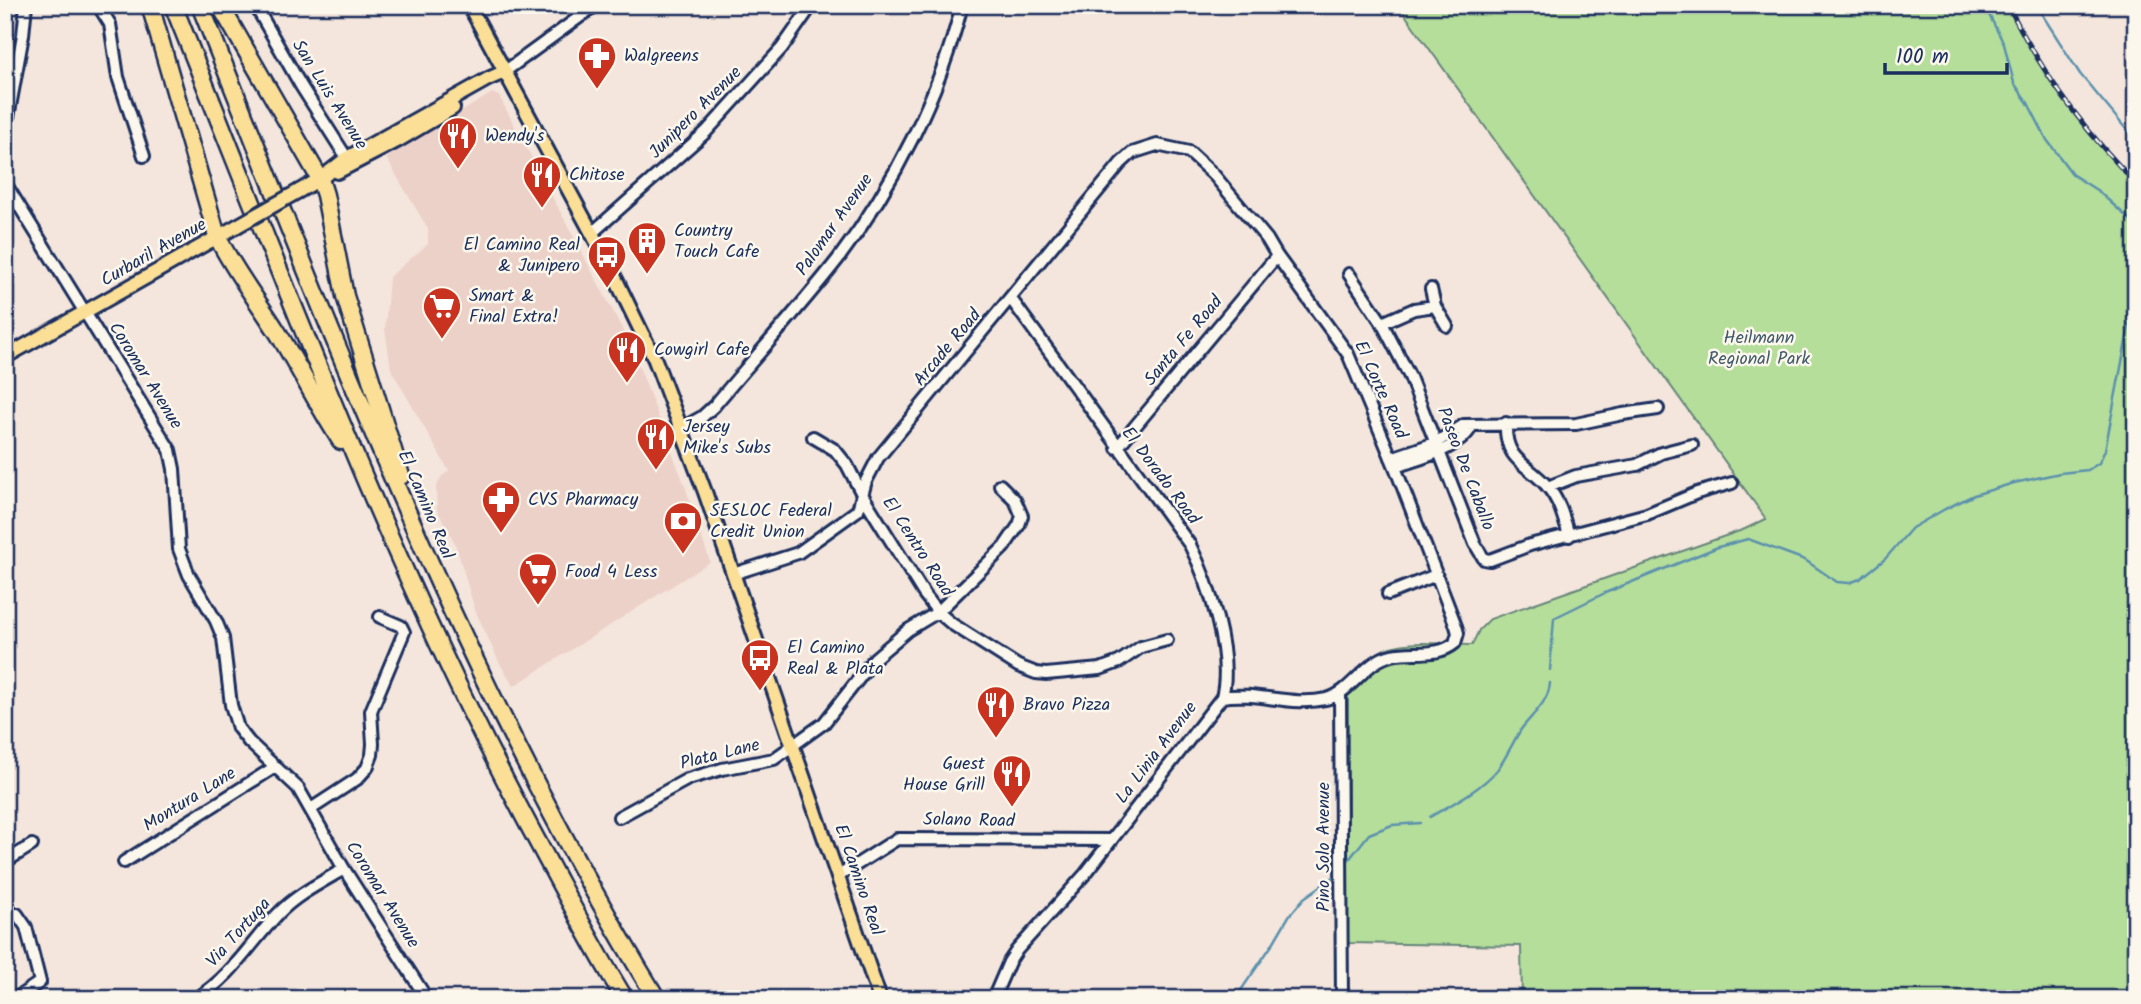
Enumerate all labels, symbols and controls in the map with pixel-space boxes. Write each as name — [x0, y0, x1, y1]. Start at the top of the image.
scale bar — [1885, 32, 2008, 76]
street label: San Luis Avenue — [283, 34, 375, 156]
pharmacy icon: Walgreens — [576, 35, 618, 90]
text: 100 m — [1896, 41, 1949, 74]
place label: Walgreens — [624, 42, 699, 71]
street label: Junipero Avenue — [643, 60, 749, 166]
restaurant icon: Wendy's — [437, 115, 479, 170]
place label: Wendy's — [485, 122, 545, 151]
restaurant icon: Chitose — [521, 154, 563, 209]
place label: Chitose — [569, 161, 625, 190]
street label: Palomar Avenue — [789, 168, 881, 282]
street label: Curbaril Avenue — [96, 211, 212, 295]
place label: Country Touch Cafe — [674, 217, 759, 267]
building icon: Country Touch Cafe — [626, 220, 668, 275]
place label: El Camino Real & Junipero — [464, 231, 581, 281]
bus stop icon: El Camino Real & Junipero — [586, 234, 628, 289]
place label: Smart & Final Extra! — [469, 282, 559, 332]
supermarket icon: Smart & Final Extra! — [421, 285, 463, 340]
street label: Santa Fe Road — [1137, 288, 1231, 393]
street label: Arcade Road — [907, 302, 990, 393]
street label: Coromar Avenue — [100, 317, 190, 435]
park label: Heilmann Regional Park — [1708, 324, 1810, 374]
restaurant icon: Cowgirl Cafe — [606, 329, 648, 384]
place label: Cowgirl Cafe — [654, 336, 750, 365]
street label: El Corte Road — [1345, 336, 1415, 445]
street label: Paseo De Caballo — [1428, 403, 1502, 535]
place label: Jersey Mike's Subs — [683, 413, 771, 463]
restaurant icon: Jersey Mike's Subs — [635, 416, 677, 471]
street label: El Dorado Road — [1113, 421, 1207, 532]
street label: El Camino Real — [389, 446, 461, 565]
pharmacy icon: CVS Pharmacy — [480, 479, 522, 534]
place label: CVS Pharmacy — [528, 486, 639, 515]
street label: El Centro Road — [874, 491, 961, 604]
place label: SESLOC Federal Credit Union — [710, 497, 833, 547]
bank icon: SESLOC Federal Credit Union — [662, 500, 704, 555]
supermarket icon: Food 4 Less — [517, 551, 559, 606]
place label: Food 4 Less — [565, 558, 658, 587]
place label: El Camino Real & Plata — [787, 634, 884, 684]
bus stop icon: El Camino Real & Plata — [739, 637, 781, 692]
restaurant icon: Bravo Pizza — [975, 684, 1017, 739]
place label: Bravo Pizza — [1023, 691, 1110, 720]
street label: La Linia Avenue — [1109, 696, 1205, 810]
street label: Plata Lane — [677, 731, 763, 779]
place label: Guest House Grill — [903, 750, 986, 800]
restaurant icon: Guest House Grill — [991, 753, 1033, 808]
street label: Montura Lane — [138, 760, 242, 840]
street label: Pino Solo Avenue — [1310, 782, 1339, 912]
street label: Solano Road — [923, 806, 1016, 836]
street label: El Camino Real — [825, 820, 891, 940]
street label: Coromar Avenue — [337, 836, 427, 954]
street label: Via Tortuga — [199, 891, 279, 975]

